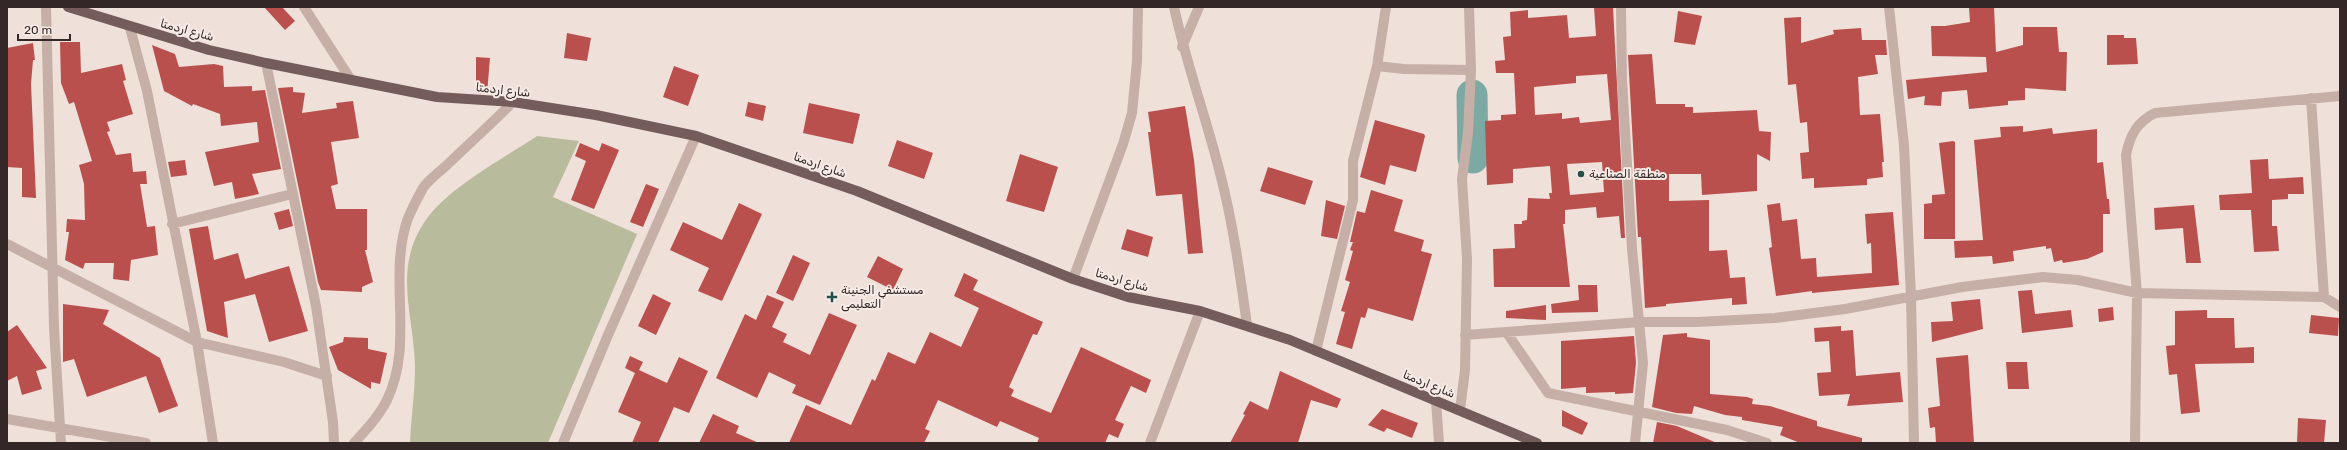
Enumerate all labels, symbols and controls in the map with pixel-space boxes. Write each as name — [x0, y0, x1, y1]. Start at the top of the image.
scale bar — [18, 16, 70, 42]
street label: شارع اردمتا — [158, 16, 215, 46]
text: 20 m — [24, 23, 52, 37]
street label: شارع اردمتا — [475, 80, 531, 102]
street label: شارع اردمتا — [791, 149, 848, 182]
place label: منطقة الصناعية — [1589, 167, 1666, 181]
marker: منطقة الصناعية — [1576, 169, 1586, 179]
street label: شارع اردمتا — [1093, 266, 1150, 296]
place label: مستشفي الجنينة التعليمى — [841, 283, 924, 312]
marker: مستشفي الجنينة التعليمى — [826, 291, 838, 303]
street label: شارع اردمتا — [1400, 367, 1457, 403]

